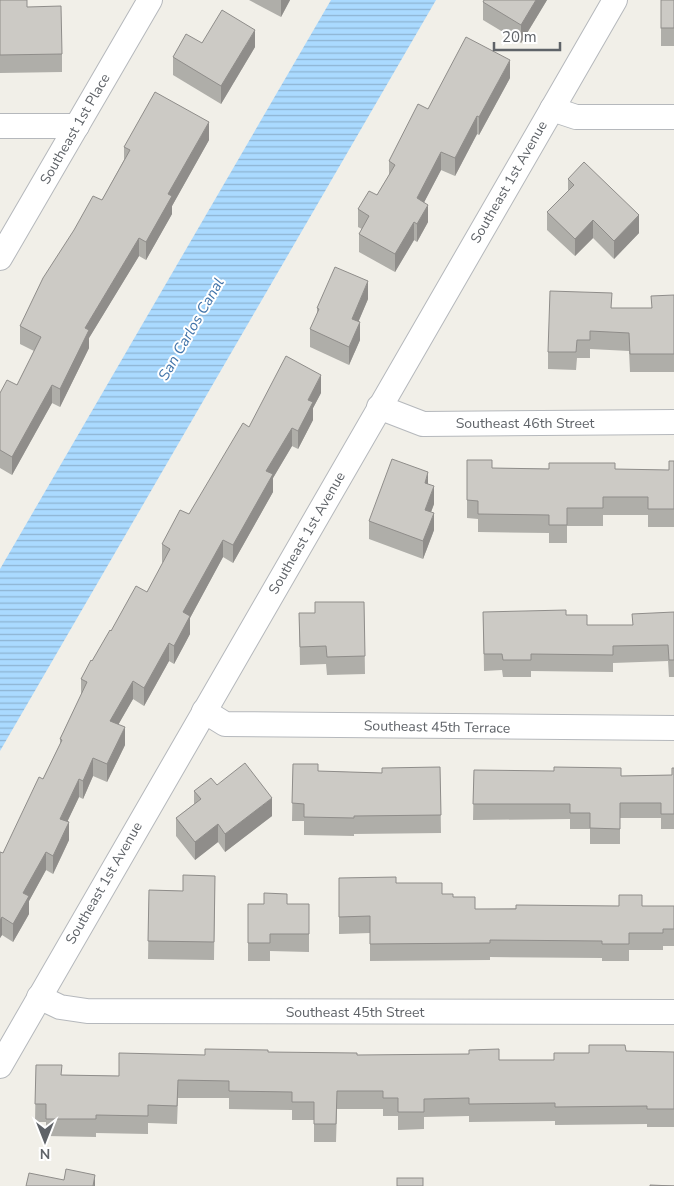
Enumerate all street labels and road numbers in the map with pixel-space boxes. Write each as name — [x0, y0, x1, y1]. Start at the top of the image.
street label: Southeast 1st Place — [36, 70, 114, 188]
street label: Southeast 1st Avenue — [466, 117, 552, 247]
street label: Southeast 46th Street — [456, 414, 594, 433]
street label: Southeast 1st Avenue — [264, 468, 350, 598]
street label: Southeast 45th Terrace — [364, 716, 510, 738]
street label: Southeast 1st Avenue — [61, 818, 147, 948]
street label: Southeast 45th Street — [286, 1003, 424, 1022]

